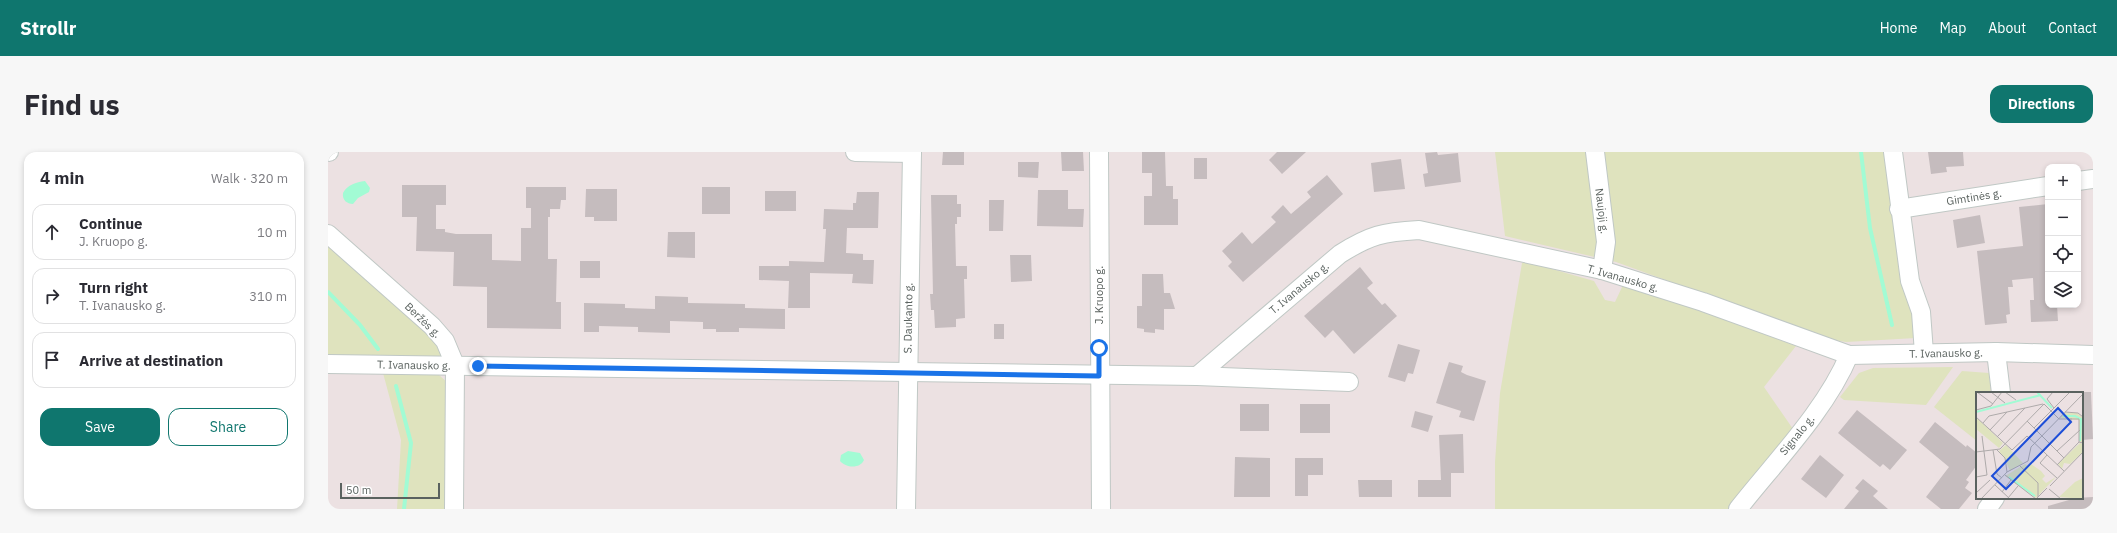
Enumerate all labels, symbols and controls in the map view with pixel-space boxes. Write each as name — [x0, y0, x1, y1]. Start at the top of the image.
text: Strollr — [20, 16, 76, 40]
text: Home — [1880, 19, 1917, 37]
text: Map — [1939, 19, 1966, 37]
text: About — [1988, 19, 2026, 37]
text: Contact — [2048, 19, 2097, 37]
button: Directions — [1990, 85, 2093, 123]
text: Find us — [24, 86, 120, 123]
map controls — [2045, 164, 2081, 308]
button: + — [2045, 164, 2081, 200]
text: 4 min — [40, 167, 84, 189]
text: Walk · 320 m — [211, 170, 288, 187]
street label: Gimtinės g. — [1945, 186, 2003, 208]
street label: Naujoji g. — [1592, 187, 1612, 235]
button: − — [2045, 200, 2081, 236]
text: Continue — [79, 214, 143, 233]
icon: ahead — [41, 221, 63, 243]
text: 10 m — [257, 224, 287, 241]
text: J. Kruopo g. — [79, 233, 148, 250]
button: locate — [2045, 236, 2081, 272]
street label: T. Ivanausko g. — [1266, 259, 1332, 317]
street label: T. Ivanausko g. — [1586, 261, 1660, 295]
street label: J. Kruopo g. — [1092, 266, 1106, 324]
button: layers — [2045, 272, 2081, 308]
text: Turn right — [79, 278, 148, 297]
street label: S. Daukanto g. — [900, 282, 916, 354]
icon: right — [41, 285, 63, 307]
text: 310 m — [249, 288, 287, 305]
text: T. Ivanausko g. — [79, 297, 166, 314]
street label: Beržės g. — [402, 299, 444, 341]
route start — [1090, 339, 1108, 357]
street label: T. Ivanausko g. — [1909, 345, 1983, 361]
icon: arrive — [41, 349, 63, 371]
text: Arrive at destination — [79, 351, 223, 370]
street label: T. Ivanausko g. — [377, 357, 451, 373]
route end — [469, 357, 487, 375]
inset map — [1976, 392, 2083, 499]
button: Save — [40, 408, 160, 446]
button: Share — [168, 408, 288, 446]
street label: Signalo g. — [1777, 412, 1817, 458]
scale bar — [340, 481, 440, 500]
text: 50 m — [346, 483, 371, 497]

